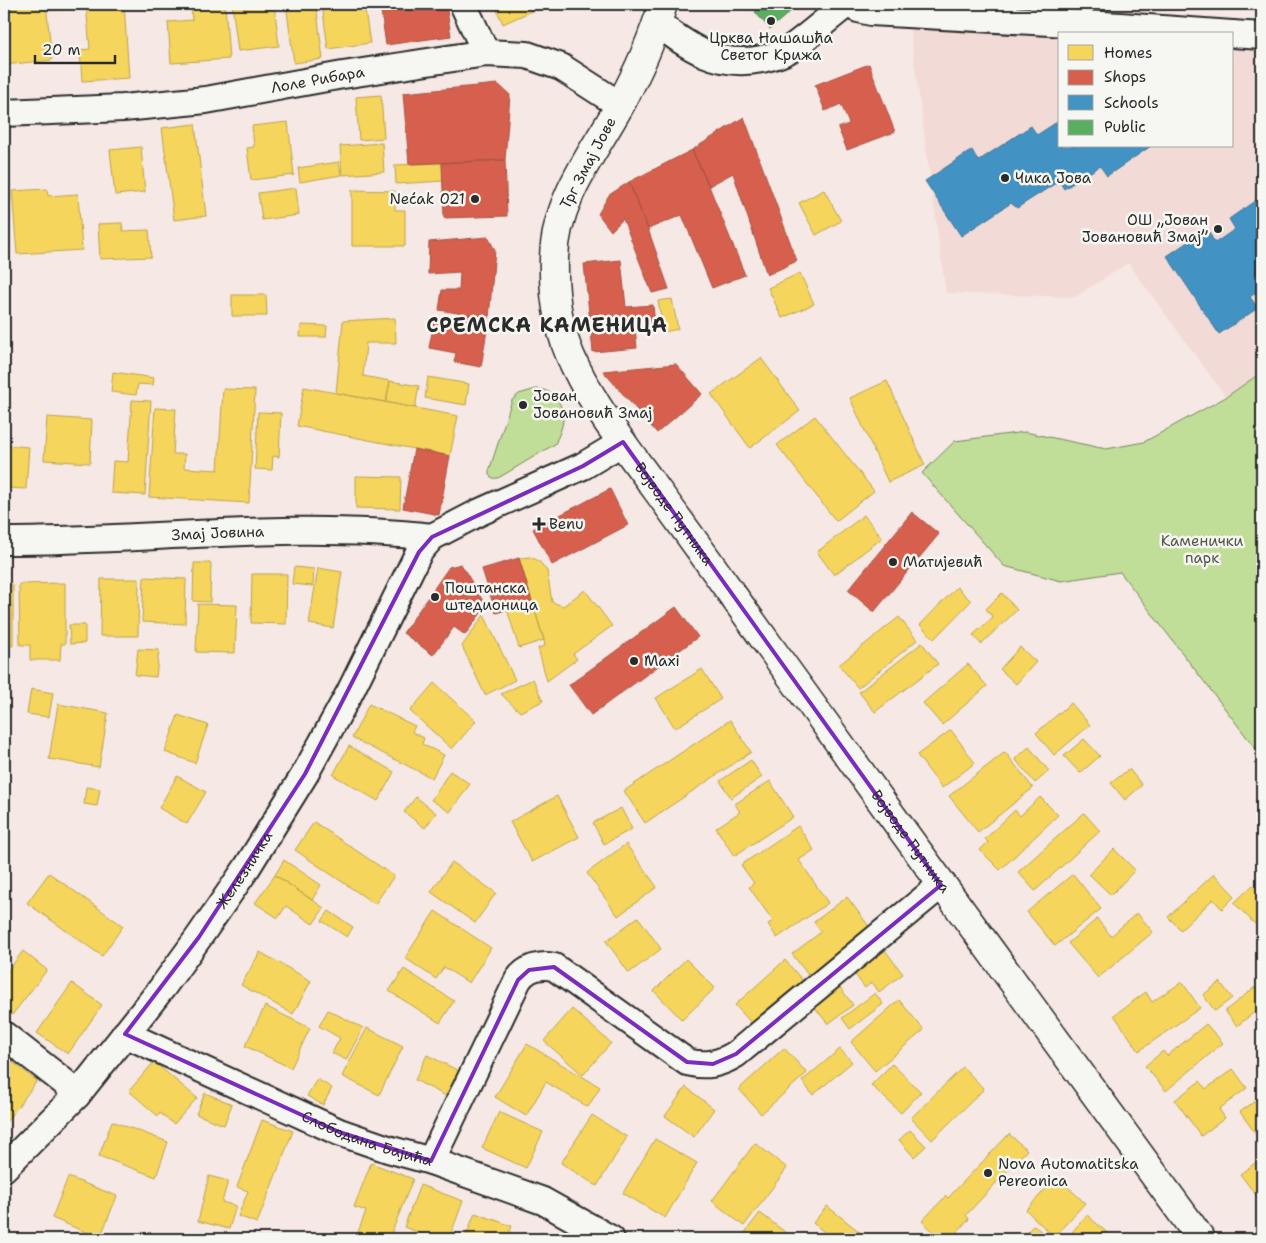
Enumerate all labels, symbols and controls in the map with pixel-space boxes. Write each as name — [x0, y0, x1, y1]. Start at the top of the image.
marker: Црква Нашашћа Светог Крижа — [765, 15, 777, 27]
place label: Црква Нашашћа Светог Крижа — [709, 28, 834, 65]
scale bar — [35, 32, 115, 64]
legend — [1058, 32, 1234, 148]
text: 20 m — [42, 40, 81, 60]
text: Homes — [1104, 43, 1152, 63]
street label: Лоле Рибара — [269, 62, 367, 98]
text: Shops — [1104, 67, 1146, 87]
text: Schools — [1104, 93, 1159, 113]
street label: Трг Змај Јове — [555, 114, 621, 212]
text: Public — [1104, 117, 1146, 137]
place label: Чика Јова — [1015, 168, 1092, 188]
marker: Чика Јова — [999, 172, 1011, 184]
place label: Nećak 021 — [389, 189, 465, 209]
marker: Nećak 021 — [469, 193, 481, 205]
place label: ОШ „Јован Јовановић Змај” — [1082, 210, 1209, 247]
marker: ОШ „Јован Јовановић Змај” — [1212, 223, 1224, 235]
district label: СРЕМСКА КАМЕНИЦА — [426, 312, 668, 338]
place label: Јован Јовановић Змај — [533, 386, 652, 423]
marker: Јован Јовановић Змај — [517, 399, 529, 411]
street label: Војводе Путника — [630, 458, 719, 570]
place label: Benu — [549, 514, 584, 534]
marker: Benu — [533, 518, 545, 530]
street label: Змај Јовина — [171, 521, 265, 545]
park label: Каменички парк — [1161, 531, 1243, 568]
place label: Матијевић — [903, 552, 983, 572]
marker: Матијевић — [887, 556, 899, 568]
place label: Поштанска штедионица — [445, 578, 539, 615]
marker: Поштанска штедионица — [429, 591, 441, 603]
place label: Maxi — [644, 651, 680, 671]
marker: Maxi — [628, 655, 640, 667]
street label: Војводе Путника — [866, 786, 955, 898]
street label: Железничка — [212, 827, 277, 913]
street label: Слободана Бајића — [298, 1106, 435, 1171]
place label: Nova Automatitska Pereonica — [998, 1154, 1139, 1191]
marker: Nova Automatitska Pereonica — [982, 1167, 994, 1179]

